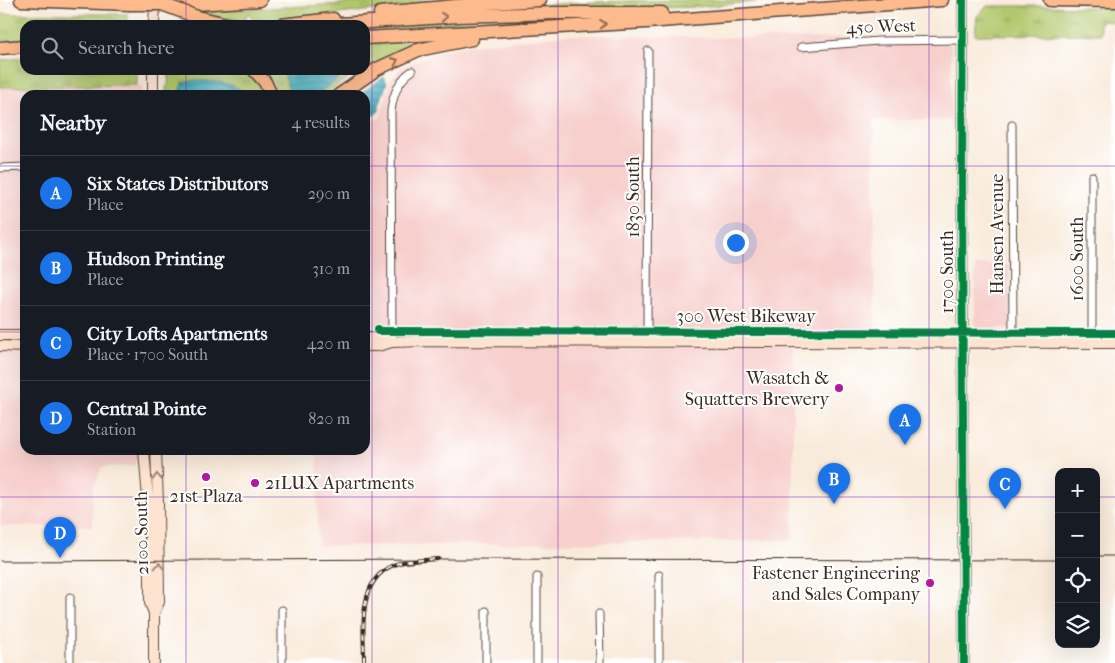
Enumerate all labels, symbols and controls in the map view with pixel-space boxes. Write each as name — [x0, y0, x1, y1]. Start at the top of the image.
one-way arrow — [440, 12, 448, 23]
street label: 450 West — [846, 15, 917, 39]
one-way arrow — [599, 19, 607, 30]
search box — [20, 20, 370, 75]
icon: search — [38, 34, 66, 62]
text: Search here — [78, 37, 174, 59]
one-way arrow — [390, 56, 399, 67]
text: Nearby — [40, 111, 106, 135]
text: 4 results — [292, 113, 350, 132]
street label: 1830 South — [623, 156, 644, 238]
text: Six States Distributors — [87, 173, 268, 195]
street label: Hansen Avenue — [987, 173, 1008, 294]
text: A — [51, 184, 61, 203]
text: 290 m — [308, 184, 350, 203]
text: Place — [87, 195, 123, 214]
street label: 1600 South — [1067, 217, 1088, 301]
your location — [723, 230, 749, 256]
street label: 1700 South — [937, 230, 958, 314]
text: Hudson Printing — [87, 248, 224, 270]
text: B — [51, 259, 61, 278]
text: 310 m — [312, 259, 350, 278]
text: Place — [87, 270, 123, 289]
street label: 300 West Bikeway — [677, 306, 817, 327]
text: City Lofts Apartments — [87, 323, 267, 345]
text: C — [51, 334, 61, 353]
text: 420 m — [307, 334, 350, 353]
text: Place · 1700 South — [87, 345, 208, 364]
place label: Wasatch & Squatters Brewery — [685, 368, 830, 410]
marker: Wasatch & Squatters Brewery — [833, 382, 845, 394]
text: Central Pointe — [87, 398, 206, 420]
pin: A — [889, 404, 921, 445]
text: D — [50, 409, 62, 428]
text: 820 m — [308, 409, 350, 428]
text: Station — [87, 420, 136, 439]
pin: B — [818, 463, 850, 504]
pin: C — [989, 468, 1021, 509]
map controls — [1055, 468, 1100, 648]
button: + — [1055, 468, 1100, 513]
marker: 21st Plaza — [200, 471, 212, 483]
one-way arrow — [151, 473, 162, 481]
place label: 21LUX Apartments — [265, 473, 415, 494]
marker: 21LUX Apartments — [249, 477, 261, 489]
place label: 21st Plaza — [169, 486, 243, 507]
street label: 2100 South — [131, 491, 153, 575]
button: − — [1055, 513, 1100, 558]
pin: D — [44, 517, 76, 558]
button: locate — [1055, 558, 1100, 603]
one-way arrow — [154, 562, 165, 570]
place label: Fastener Engineering and Sales Company — [752, 563, 921, 605]
marker: Fastener Engineering and Sales Company — [924, 577, 936, 589]
button: layers — [1055, 603, 1100, 648]

